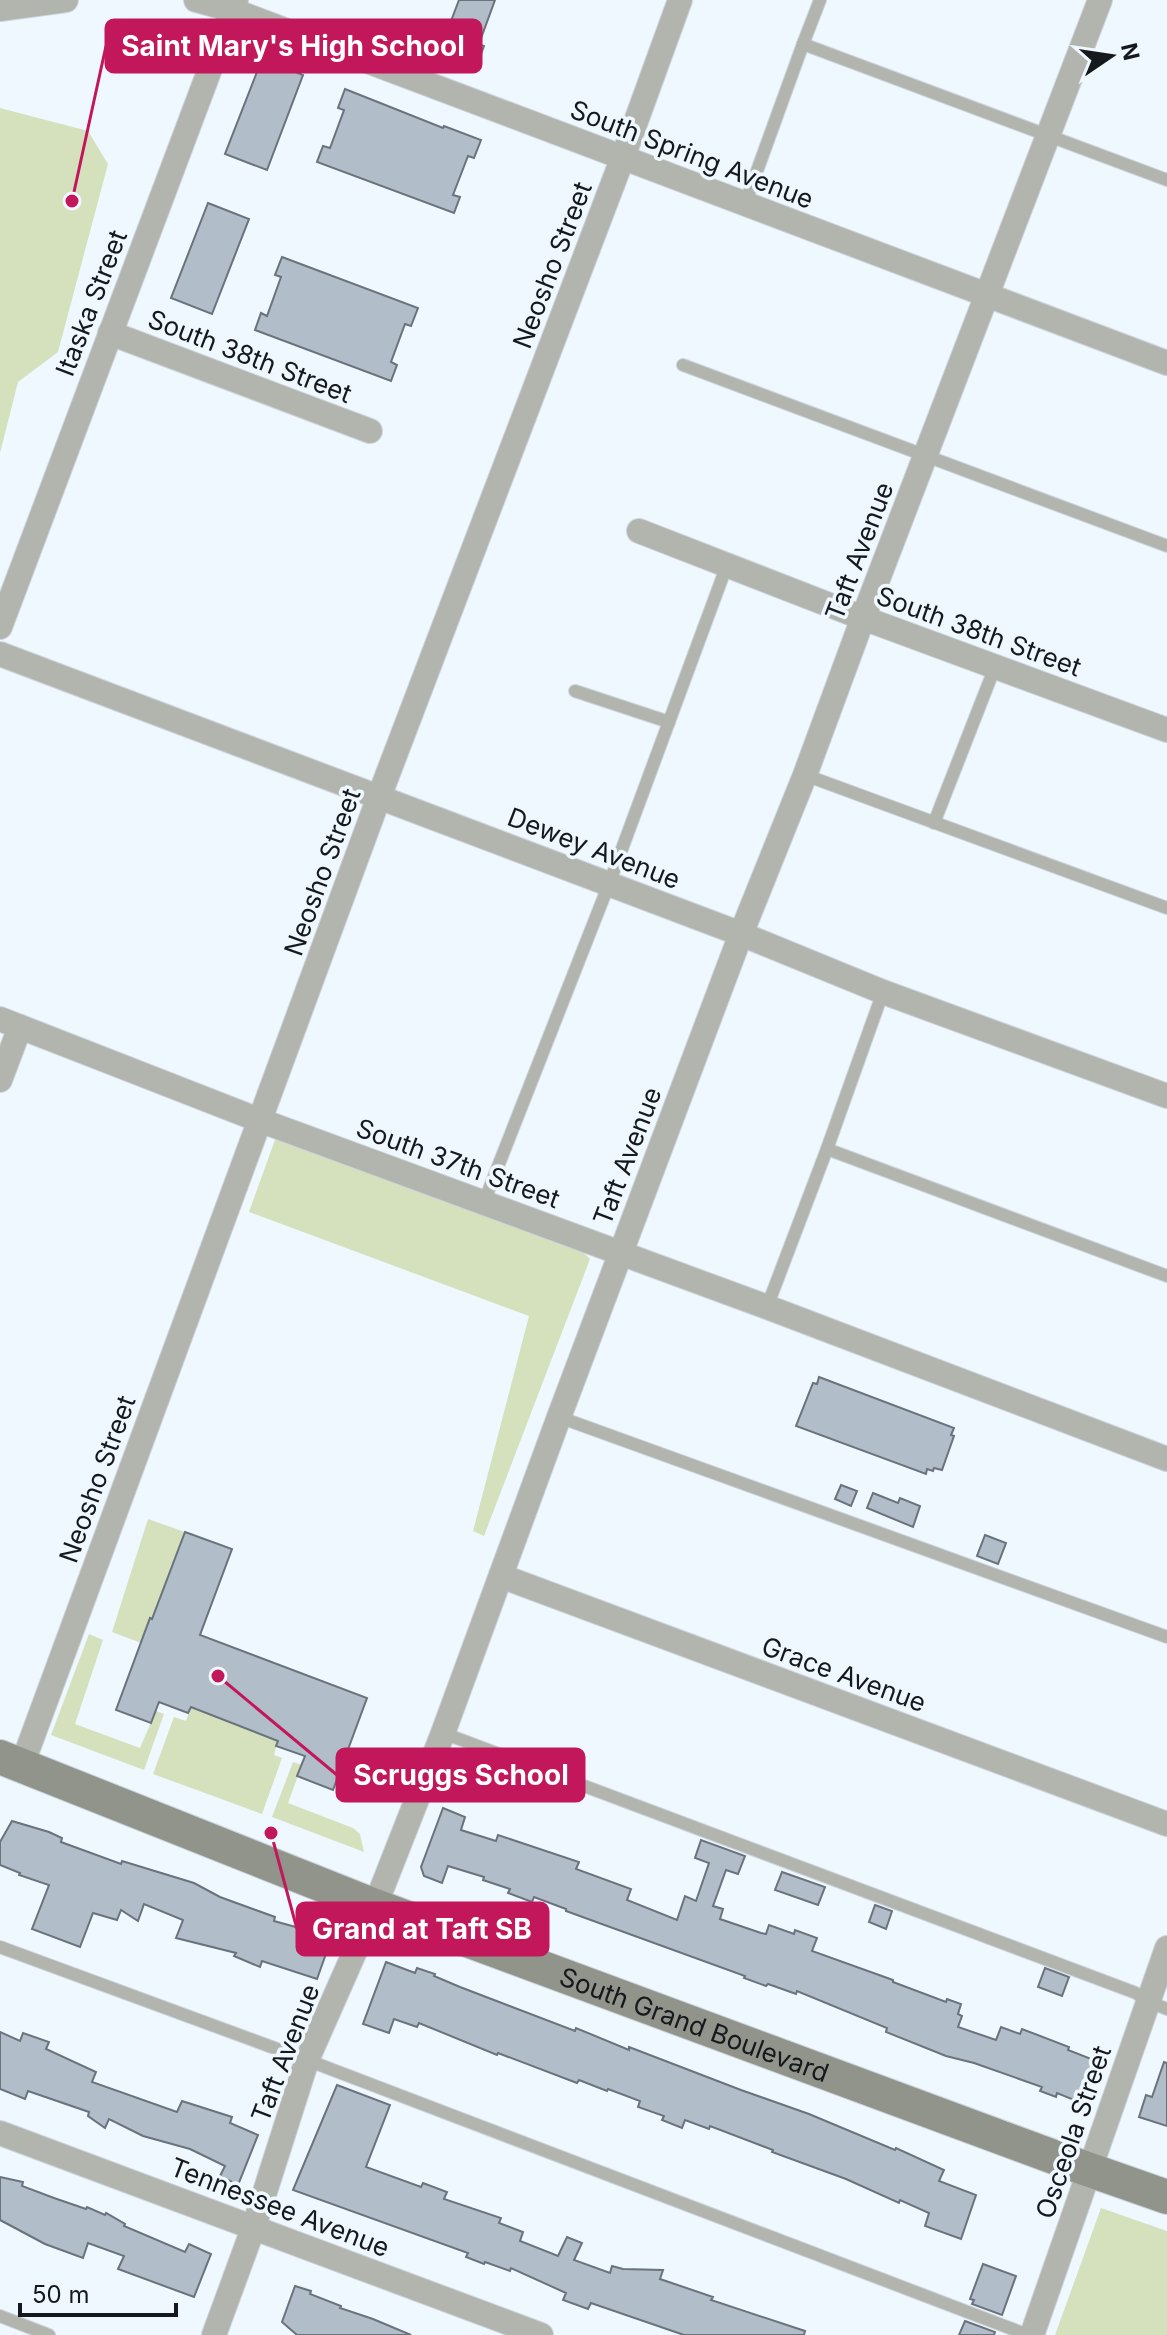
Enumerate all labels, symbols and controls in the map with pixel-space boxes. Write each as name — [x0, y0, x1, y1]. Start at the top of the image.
north arrow — [1071, 16, 1151, 96]
callout: Saint Mary's High School — [106, 20, 481, 72]
text: Saint Mary's High School — [121, 29, 465, 63]
text: N — [1116, 40, 1145, 63]
street label: South Spring Avenue — [566, 93, 818, 215]
street label: Neosho Street — [506, 177, 598, 353]
street label: Itaska Street — [49, 226, 133, 380]
street label: South 38th Street — [144, 303, 356, 409]
street label: Taft Avenue — [818, 478, 900, 624]
street label: South 38th Street — [872, 580, 1086, 682]
street label: Neosho Street — [277, 784, 367, 960]
street label: Dewey Avenue — [503, 801, 685, 895]
street label: Taft Avenue — [586, 1083, 668, 1229]
street label: South 37th Street — [352, 1112, 564, 1214]
street label: Neosho Street — [52, 1391, 142, 1567]
street label: Grace Avenue — [758, 1630, 930, 1718]
callout: Scruggs School — [337, 1749, 584, 1801]
text: Scruggs School — [353, 1758, 569, 1792]
callout: Grand at Taft SB — [297, 1903, 548, 1955]
text: Grand at Taft SB — [312, 1912, 532, 1946]
street label: South Grand Boulevard — [556, 1960, 833, 2088]
street label: Taft Avenue — [244, 1980, 326, 2126]
street label: Osceola Street — [1029, 2041, 1117, 2223]
street label: Tennessee Avenue — [166, 2151, 394, 2263]
scale bar — [20, 2267, 176, 2317]
text: 50 m — [32, 2280, 90, 2309]

